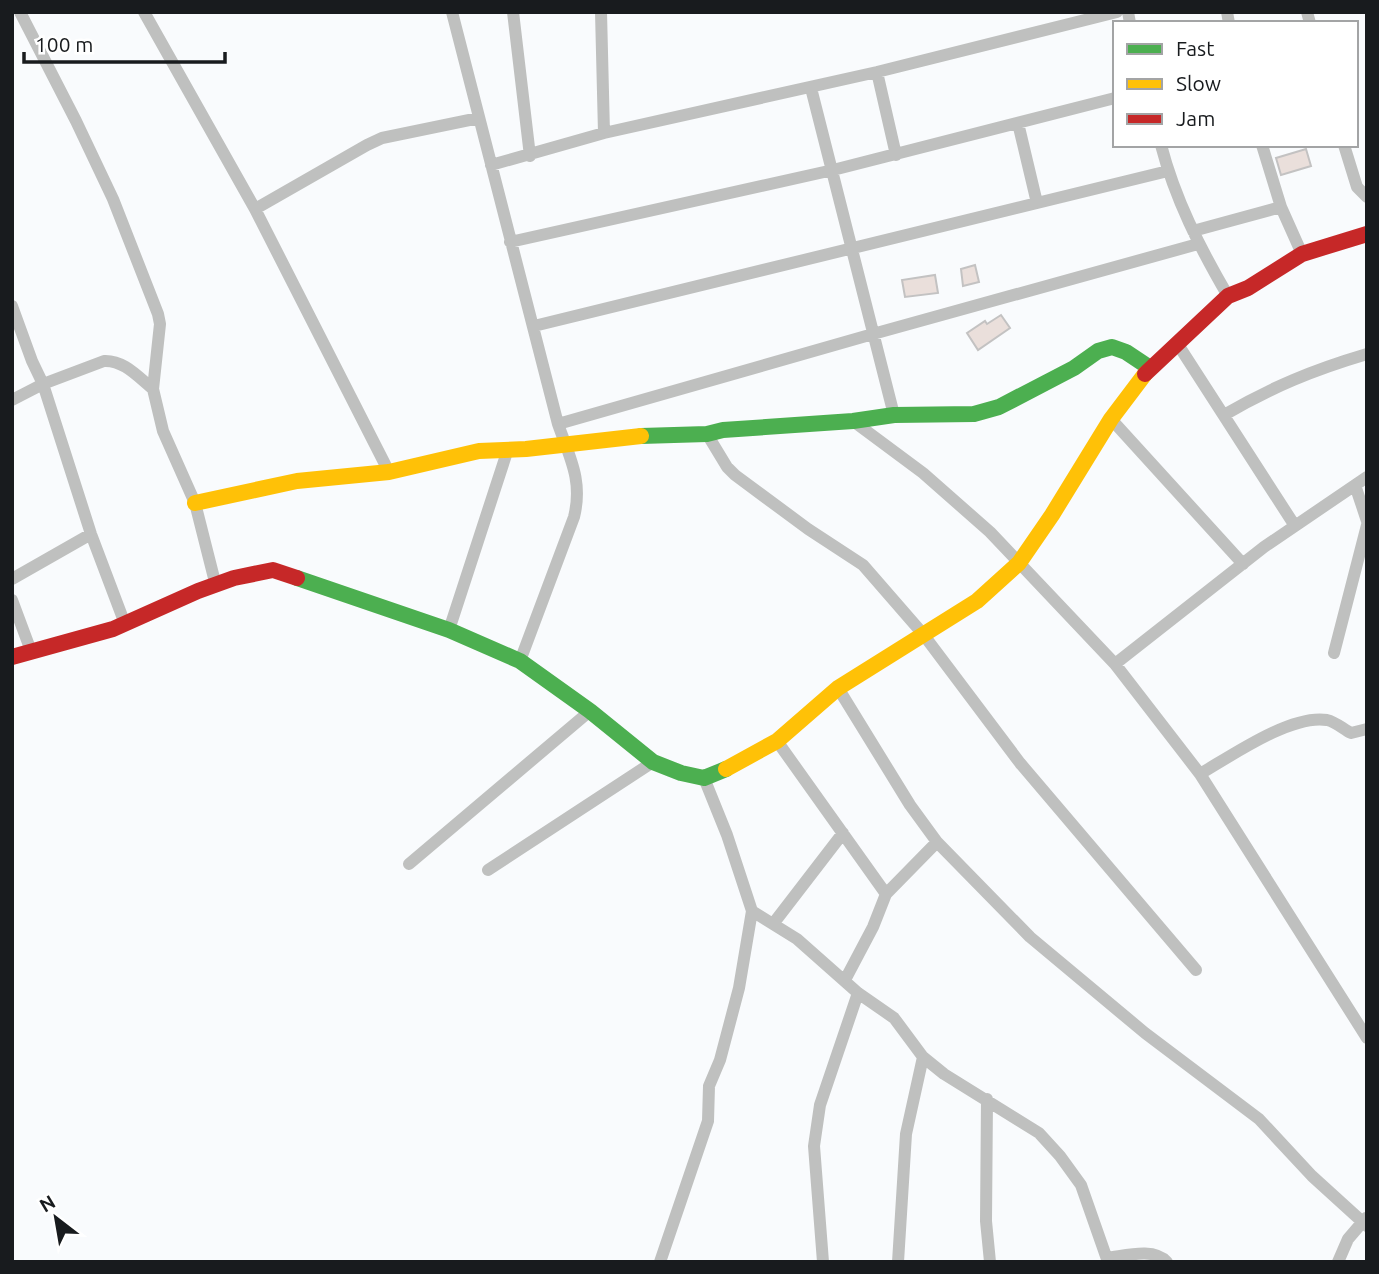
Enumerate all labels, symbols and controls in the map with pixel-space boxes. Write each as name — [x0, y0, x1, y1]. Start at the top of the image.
scale bar — [24, 21, 226, 65]
legend — [1113, 21, 1358, 147]
text: 100 m — [35, 32, 93, 56]
text: Fast — [1176, 36, 1214, 60]
text: Slow — [1176, 71, 1221, 95]
text: Jam — [1176, 106, 1215, 130]
north arrow — [21, 1183, 91, 1253]
text: N — [35, 1190, 59, 1217]

